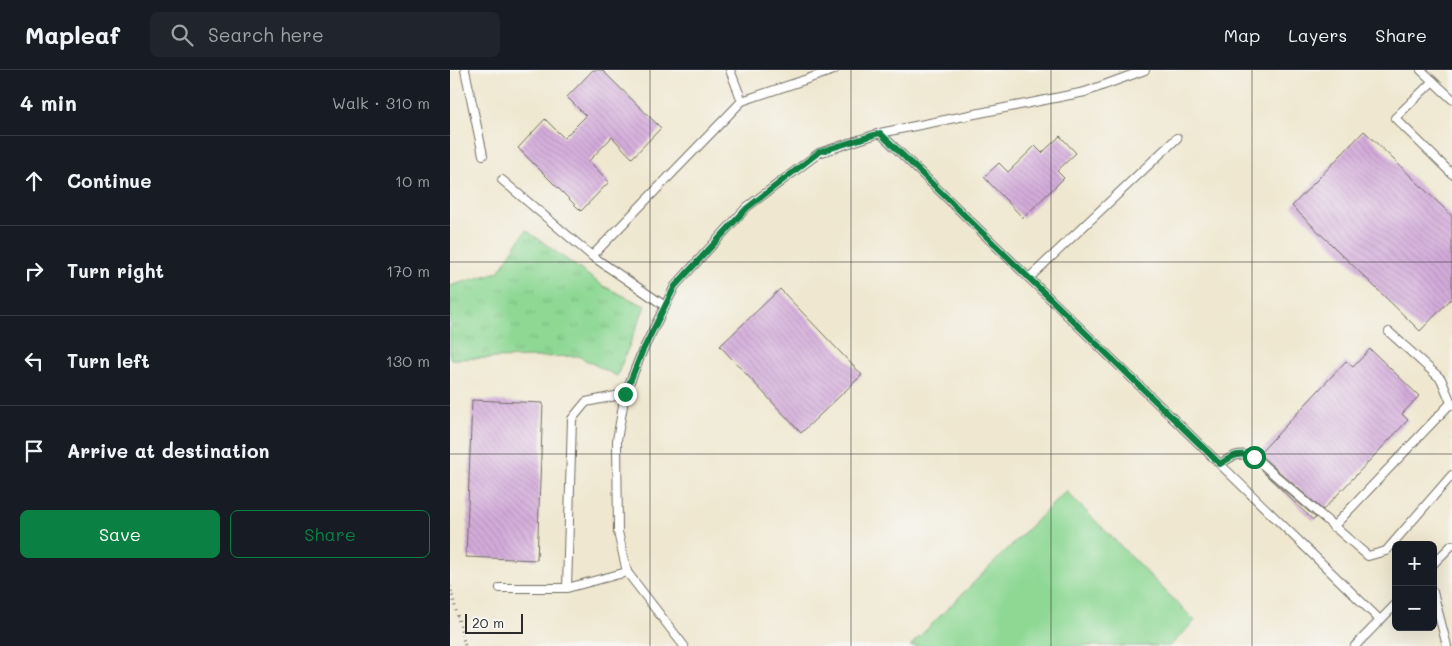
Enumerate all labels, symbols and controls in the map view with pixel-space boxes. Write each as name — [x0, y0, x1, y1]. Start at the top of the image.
search box — [150, 12, 500, 57]
text: Mapleaf — [25, 19, 120, 50]
icon: search — [168, 21, 196, 49]
text: Search here — [208, 22, 324, 47]
text: Map — [1224, 23, 1260, 47]
text: Layers — [1288, 23, 1347, 47]
text: Share — [1375, 23, 1427, 47]
text: 4 min — [20, 89, 77, 116]
text: Walk · 310 m — [332, 92, 430, 113]
icon: ahead — [20, 167, 48, 195]
text: Continue — [67, 168, 152, 193]
text: 10 m — [395, 170, 430, 191]
icon: right — [20, 257, 48, 285]
text: Turn right — [67, 258, 164, 283]
text: 170 m — [386, 260, 430, 281]
icon: left — [20, 347, 48, 375]
text: Turn left — [67, 348, 150, 373]
text: 130 m — [386, 350, 430, 371]
route end — [614, 383, 637, 406]
icon: arrive — [20, 437, 48, 465]
text: Arrive at destination — [67, 438, 270, 463]
route start — [1243, 446, 1266, 469]
button: Save — [20, 510, 220, 558]
button: Share — [230, 510, 430, 558]
map controls — [1392, 541, 1437, 631]
button: + — [1392, 541, 1437, 586]
button: − — [1392, 586, 1437, 631]
scale bar — [465, 611, 522, 634]
text: 20 m — [472, 613, 504, 632]

